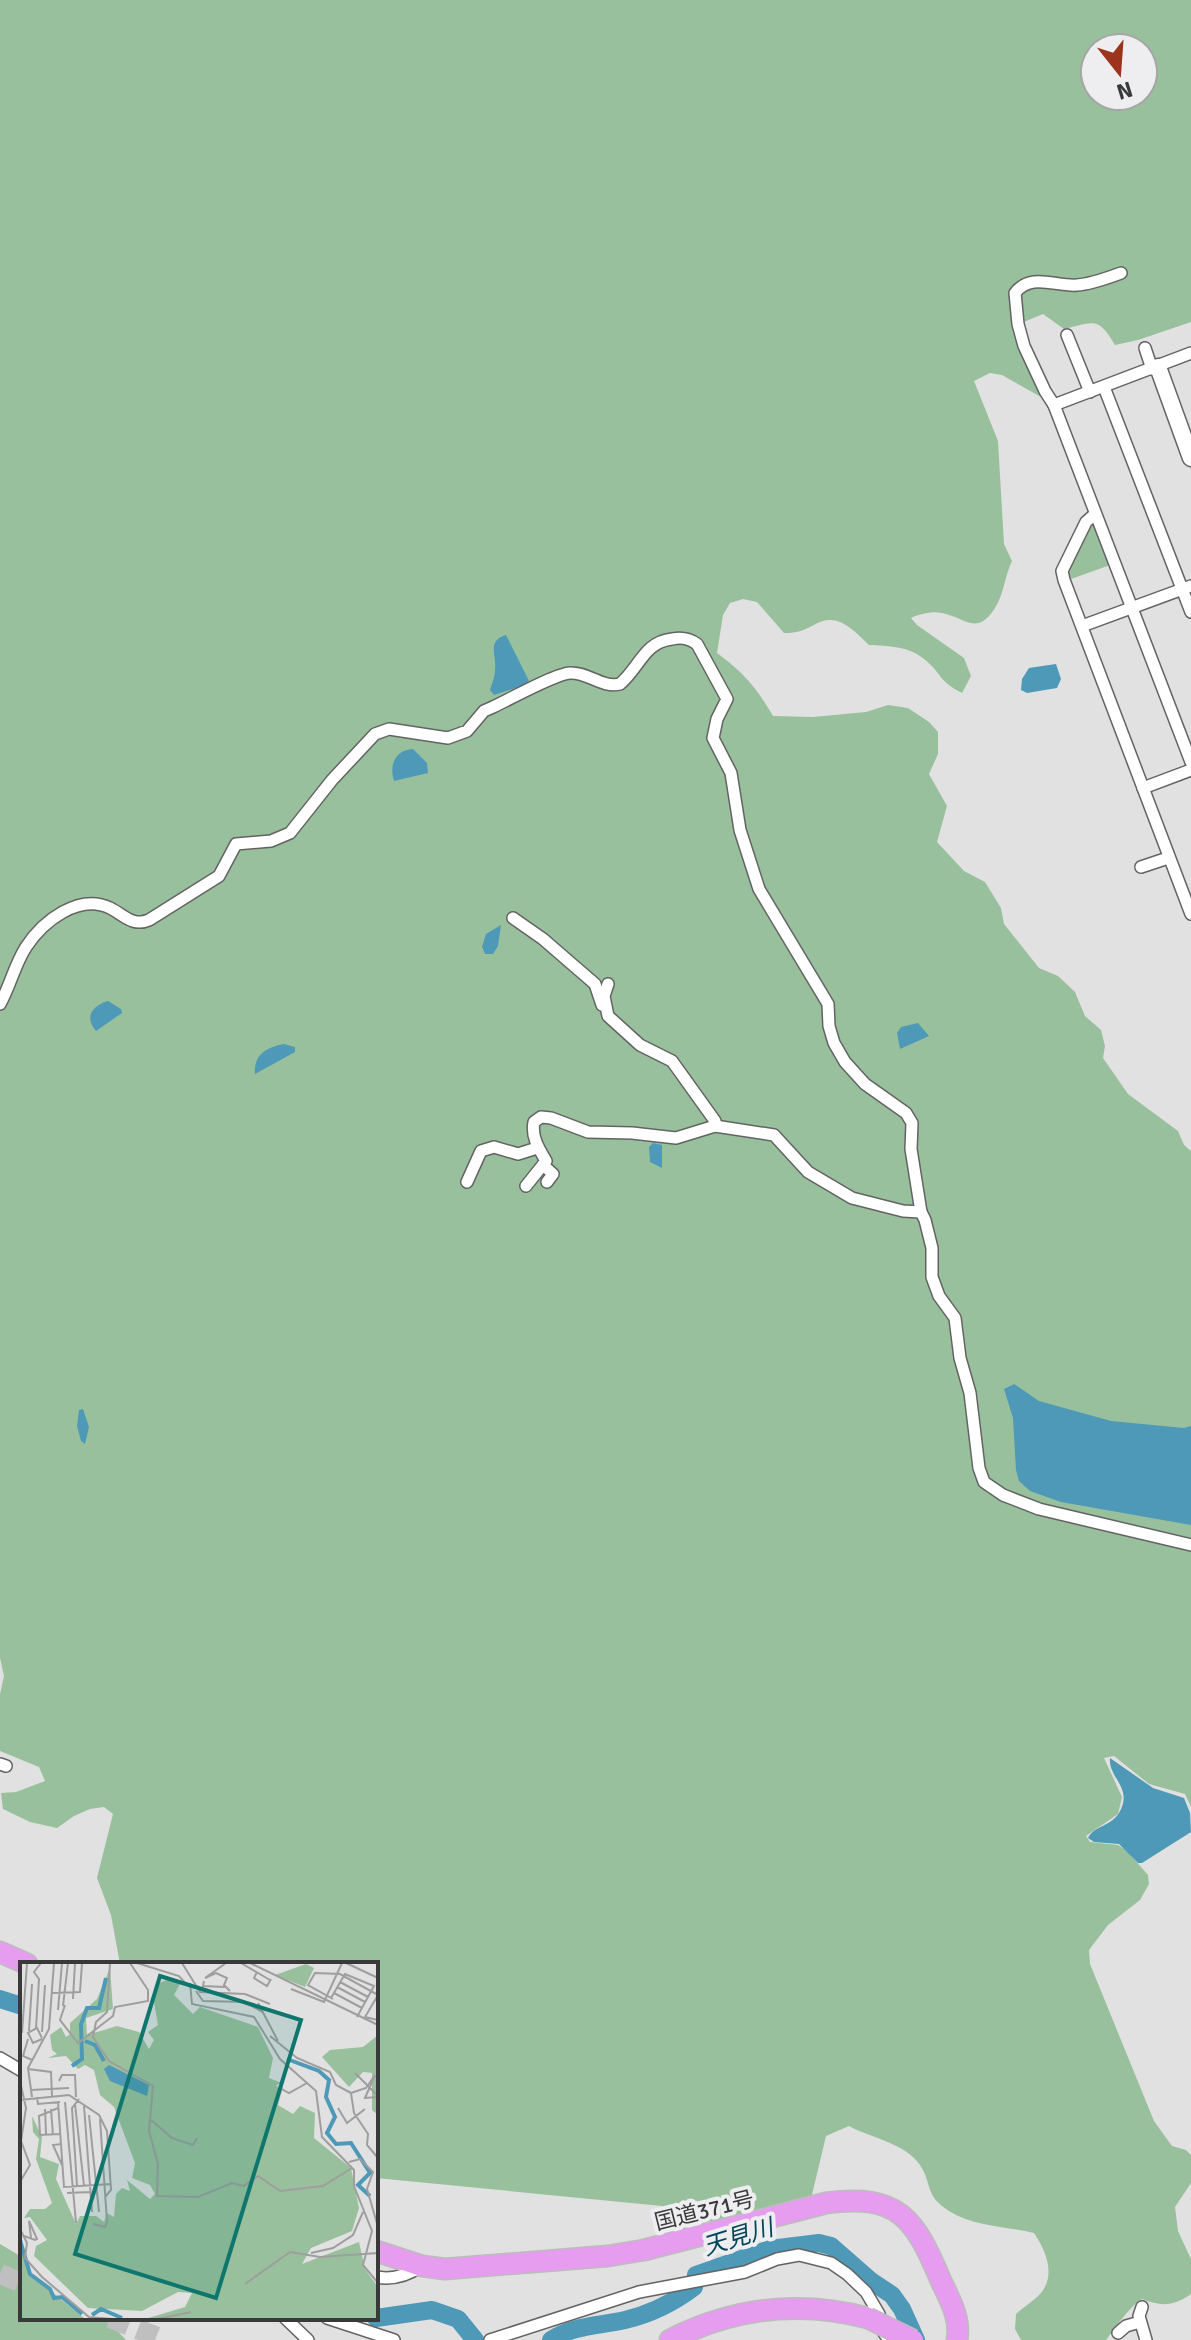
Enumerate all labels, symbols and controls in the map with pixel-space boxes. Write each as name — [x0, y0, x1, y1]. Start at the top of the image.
north arrow — [1079, 32, 1159, 112]
text: N — [1113, 75, 1136, 106]
inset map — [20, 1962, 378, 2320]
street label: 国道371号 — [652, 2185, 757, 2236]
water label: 天見川 — [699, 2211, 780, 2262]

